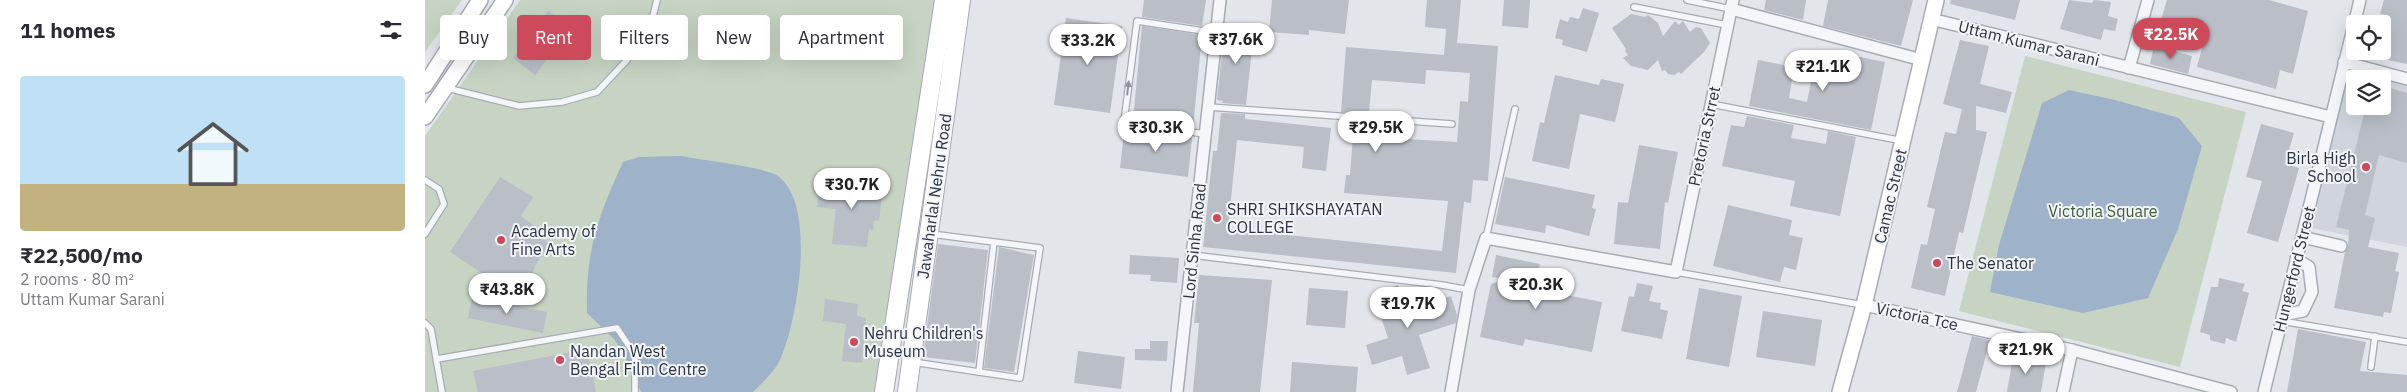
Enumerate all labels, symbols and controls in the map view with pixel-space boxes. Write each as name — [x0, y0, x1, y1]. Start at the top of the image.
chip: Buy — [440, 15, 507, 60]
chip: Rent — [517, 15, 591, 60]
chip: Filters — [601, 15, 688, 60]
chip: New — [698, 15, 770, 60]
chip: Apartment — [780, 15, 903, 60]
map controls — [2346, 15, 2391, 115]
button: locate — [2346, 15, 2391, 60]
text: 11 homes — [20, 16, 116, 44]
icon: filters — [377, 16, 405, 44]
street label: Uttam Kumar Sarani — [1956, 16, 2102, 70]
pin: ₹22.5K — [2130, 18, 2212, 60]
pin: ₹37.6K — [1195, 22, 1277, 65]
pin: ₹33.2K — [1047, 23, 1129, 66]
text: ₹22.5K — [2144, 24, 2198, 44]
text: ₹37.6K — [1209, 29, 1263, 49]
text: ₹33.2K — [1061, 30, 1115, 50]
pin: ₹21.1K — [1782, 49, 1864, 92]
text: ₹21.1K — [1796, 56, 1850, 76]
button: layers — [2346, 70, 2391, 115]
one-way arrow — [1124, 80, 1132, 96]
street label: Pretoria Strret — [1684, 84, 1724, 188]
icon: home — [168, 109, 258, 199]
pin: ₹30.3K — [1115, 110, 1197, 153]
pin: ₹29.5K — [1335, 110, 1417, 153]
street label: Jawaharlal Nehru Road — [913, 112, 955, 280]
text: ₹30.3K — [1129, 117, 1183, 137]
text: ₹29.5K — [1349, 117, 1403, 137]
street label: Camac Street — [1869, 147, 1911, 245]
place label: Birla High School — [2286, 148, 2356, 186]
marker: Birla High School — [2360, 161, 2372, 173]
pin: ₹30.7K — [811, 168, 893, 210]
text: ₹30.7K — [825, 174, 879, 194]
street label: Lord Sinha Road — [1178, 182, 1210, 300]
place label: SHRI SHIKSHAYATAN COLLEGE — [1227, 199, 1383, 237]
park label: Victoria Square — [2048, 201, 2158, 221]
street label: Hungerford Street — [2269, 204, 2319, 334]
marker: SHRI SHIKSHAYATAN COLLEGE — [1211, 212, 1223, 224]
place label: Academy of Fine Arts — [511, 221, 596, 259]
marker: Academy of Fine Arts — [495, 234, 507, 246]
text: ₹22,500/mo — [20, 241, 143, 269]
place label: The Senator — [1947, 253, 2034, 273]
marker: The Senator — [1931, 257, 1943, 269]
pin: ₹20.3K — [1495, 268, 1577, 310]
text: 2 rooms · 80 m² — [20, 269, 134, 289]
pin: ₹43.8K — [466, 272, 548, 315]
text: ₹20.3K — [1509, 274, 1563, 294]
text: ₹43.8K — [480, 279, 534, 299]
pin: ₹19.7K — [1367, 286, 1449, 329]
text: Uttam Kumar Sarani — [20, 289, 165, 309]
text: ₹19.7K — [1381, 293, 1435, 313]
street label: Victoria Tce — [1874, 298, 1960, 334]
place label: Nehru Children's Museum — [864, 323, 984, 361]
pin: ₹21.9K — [1985, 332, 2067, 375]
marker: Nehru Children's Museum — [848, 336, 860, 348]
text: ₹21.9K — [1999, 339, 2053, 359]
place label: Nandan West Bengal Film Centre — [570, 341, 707, 379]
marker: Nandan West Bengal Film Centre — [554, 354, 566, 366]

